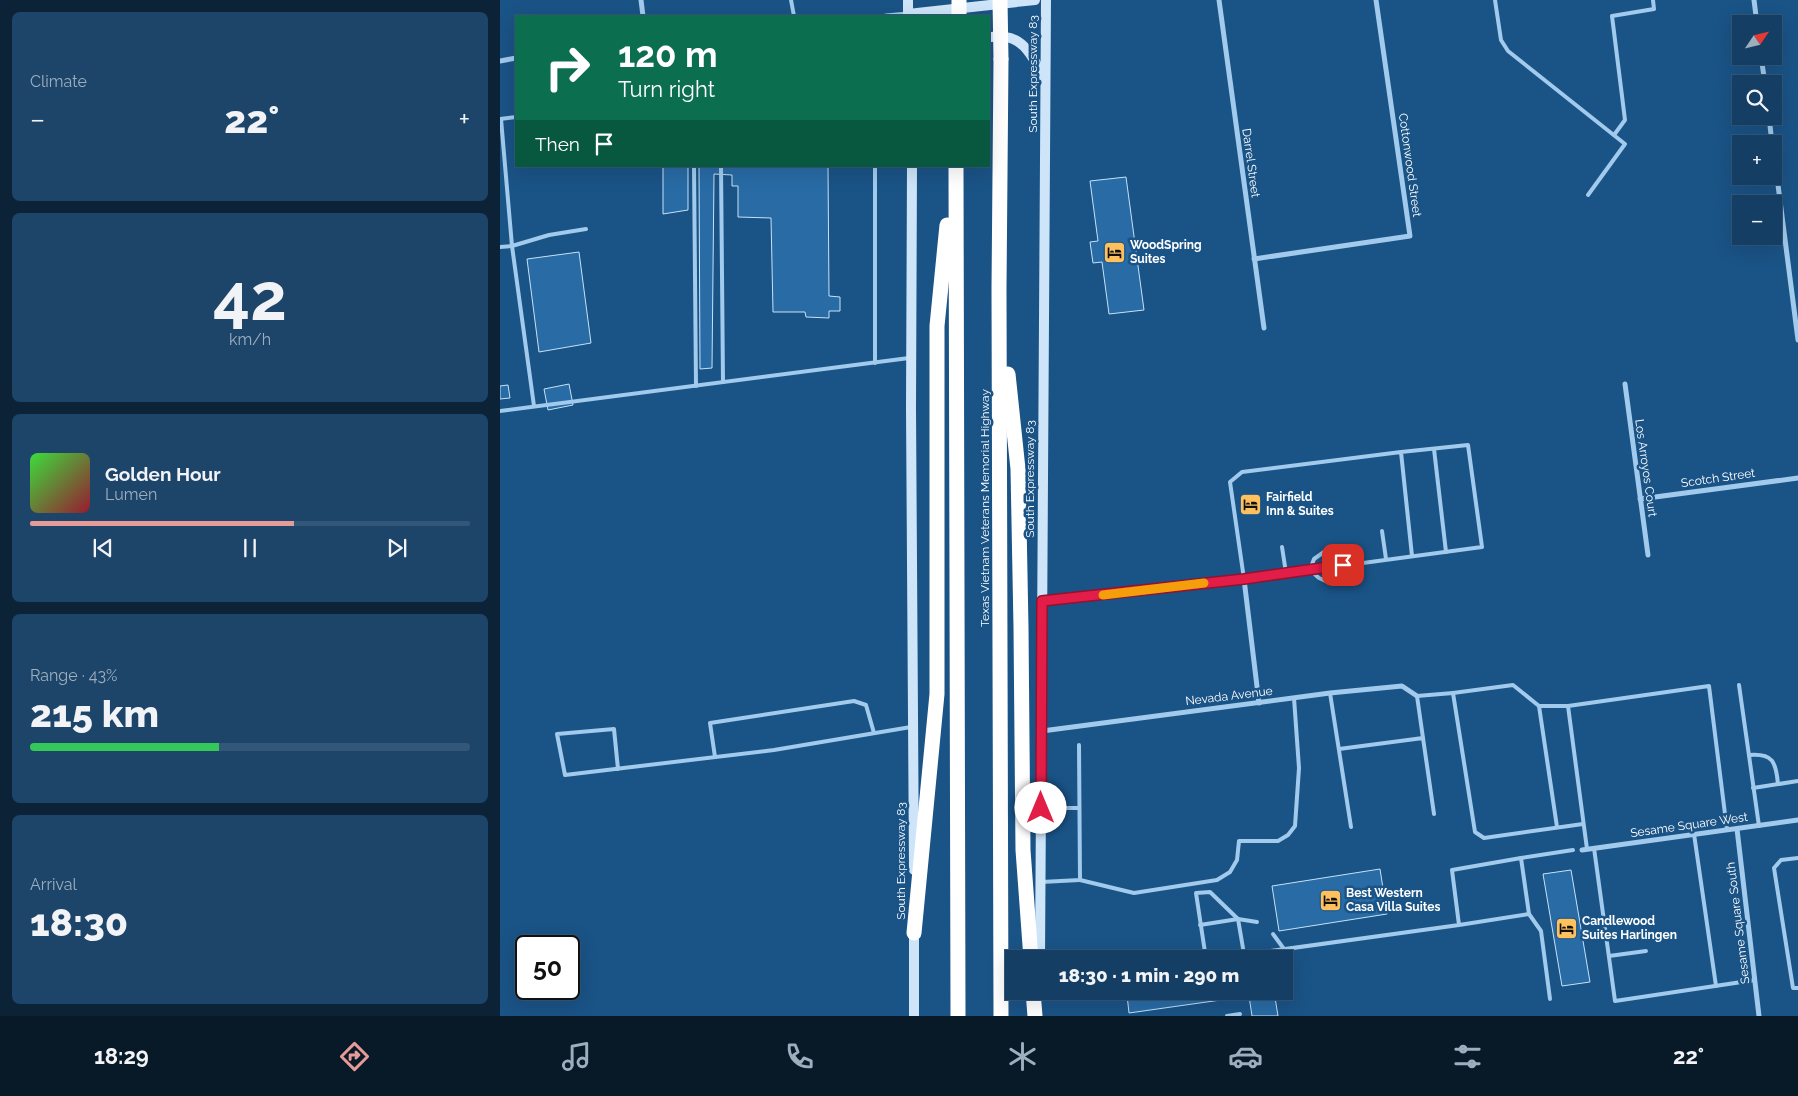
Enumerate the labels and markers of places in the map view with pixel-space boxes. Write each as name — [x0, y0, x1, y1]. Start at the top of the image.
place label: WoodSpring Suites — [1130, 238, 1202, 266]
hotel icon: WoodSpring Suites — [1102, 240, 1126, 264]
place label: Fairfield Inn & Suites — [1266, 490, 1334, 518]
hotel icon: Fairfield Inn & Suites — [1238, 492, 1262, 516]
pin — [1322, 544, 1364, 586]
place label: Best Western Casa Villa Suites — [1346, 886, 1440, 914]
hotel icon: Best Western Casa Villa Suites — [1318, 888, 1342, 912]
place label: Candlewood Suites Harlingen — [1582, 914, 1677, 942]
hotel icon: Candlewood Suites Harlingen — [1554, 916, 1578, 940]

